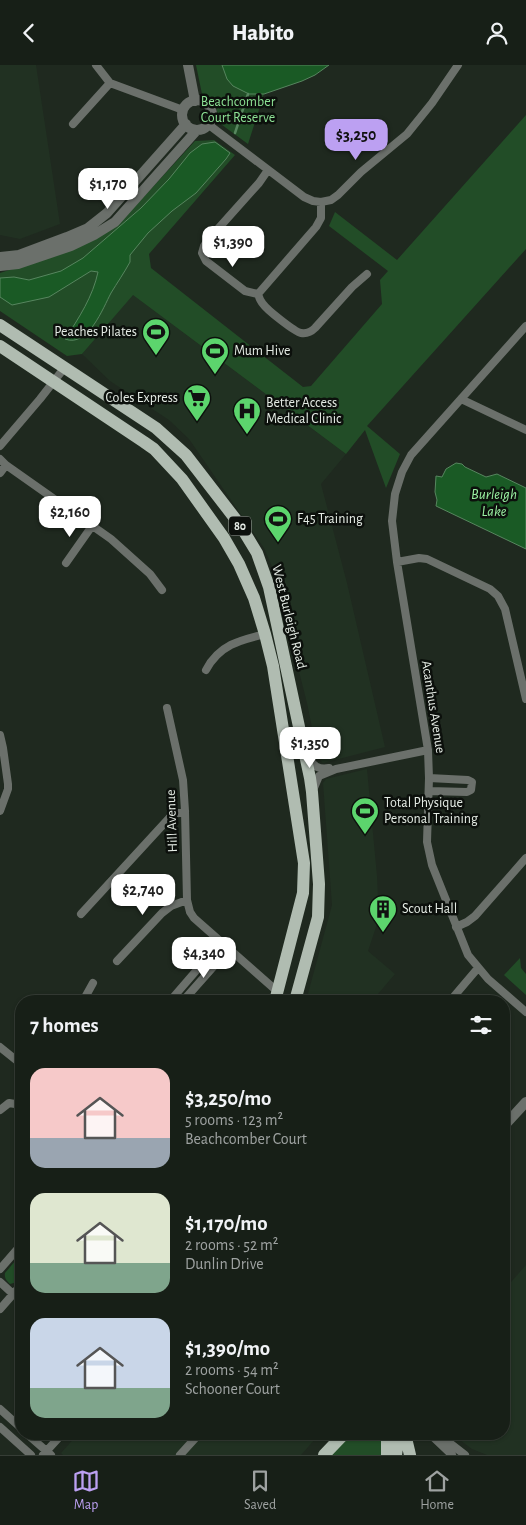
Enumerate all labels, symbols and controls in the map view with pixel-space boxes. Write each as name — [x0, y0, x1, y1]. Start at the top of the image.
icon: back — [15, 19, 43, 47]
icon: person — [483, 19, 511, 47]
text: Habito — [232, 22, 294, 44]
park label: Beachcomber Court Reserve — [201, 95, 276, 125]
pin: $3,250 — [315, 119, 397, 161]
text: $3,250 — [336, 127, 376, 143]
pin: $1,170 — [67, 167, 149, 210]
text: $1,170 — [89, 176, 127, 192]
pin: $1,390 — [192, 225, 274, 268]
text: $1,390 — [213, 234, 253, 250]
sports icon: Peaches Pilates — [141, 317, 171, 356]
place label: Peaches Pilates — [54, 325, 137, 339]
sports icon: Mum Hive — [200, 336, 230, 375]
place label: Mum Hive — [234, 344, 290, 358]
supermarket icon: Coles Express — [182, 383, 212, 422]
place label: Coles Express — [106, 391, 178, 405]
hospital icon: Better Access Medical Clinic — [232, 396, 262, 435]
place label: Better Access Medical Clinic — [266, 396, 342, 426]
water label: Burleigh Lake — [471, 487, 517, 519]
pin: $2,160 — [29, 495, 111, 538]
text: $2,160 — [50, 504, 90, 520]
sports icon: F45 Training — [263, 504, 293, 543]
place label: F45 Training — [297, 512, 363, 526]
road number: 80 — [229, 517, 251, 536]
street label: West Burleigh Road — [269, 563, 309, 671]
street label: Acanthus Avenue — [419, 660, 447, 754]
pin: $1,350 — [269, 727, 351, 769]
text: $1,350 — [291, 735, 329, 751]
street label: Hill Avenue — [164, 789, 180, 853]
sports icon: Total Physique Personal Training — [350, 796, 380, 835]
place label: Total Physique Personal Training — [384, 796, 478, 826]
pin: $2,740 — [102, 873, 184, 916]
text: $2,740 — [122, 882, 164, 898]
building icon: Scout Hall — [368, 894, 398, 933]
place label: Scout Hall — [402, 902, 457, 916]
pin: $4,340 — [163, 937, 245, 979]
text: $4,340 — [183, 945, 225, 961]
icon: filters — [467, 1011, 495, 1039]
text: 7 homes — [30, 1015, 99, 1036]
icon: home — [70, 1088, 130, 1148]
text: $3,250/mo — [185, 1088, 272, 1109]
text: 5 rooms · 123 m² — [185, 1112, 283, 1128]
text: Beachcomber Court — [185, 1131, 307, 1147]
icon: home — [70, 1213, 130, 1273]
text: $1,170/mo — [185, 1213, 268, 1234]
text: 2 rooms · 52 m² — [185, 1237, 278, 1253]
text: Dunlin Drive — [185, 1256, 264, 1272]
icon: home — [70, 1338, 130, 1398]
text: $1,390/mo — [185, 1338, 270, 1359]
text: 2 rooms · 54 m² — [185, 1362, 279, 1378]
text: Schooner Court — [185, 1381, 280, 1397]
tab: Map — [72, 1467, 100, 1514]
tab: Saved — [244, 1467, 276, 1514]
tab: Home — [420, 1467, 454, 1514]

